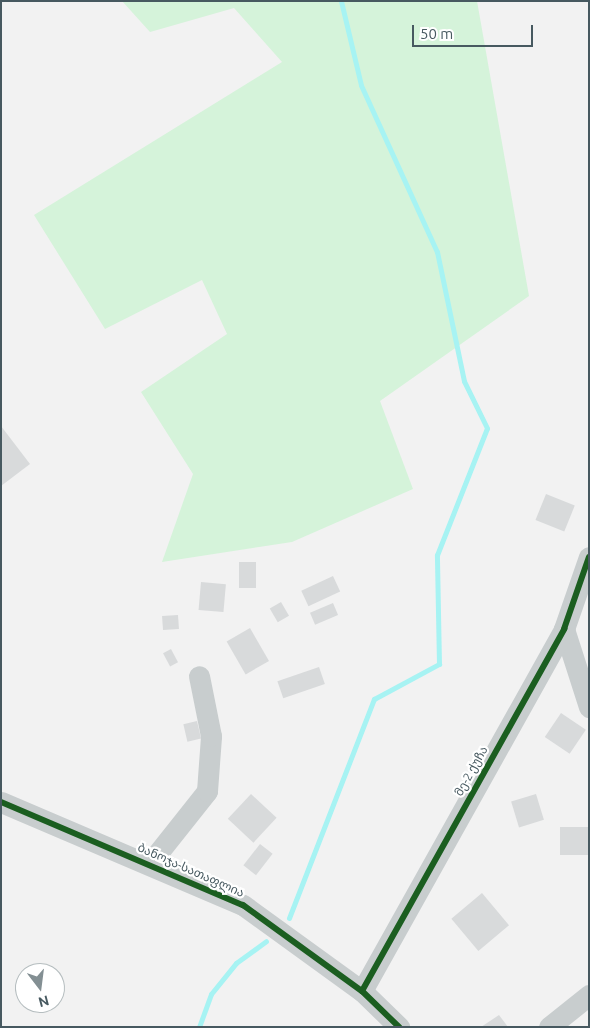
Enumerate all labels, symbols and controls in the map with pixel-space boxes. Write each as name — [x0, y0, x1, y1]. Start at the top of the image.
scale bar — [415, 15, 536, 47]
text: 50 m — [420, 25, 453, 42]
street label: მე-2 ქუჩა — [451, 743, 491, 799]
street label: ბანოჯა-სათაფლია — [135, 840, 247, 900]
north arrow — [15, 963, 65, 1013]
text: N — [37, 992, 51, 1011]

